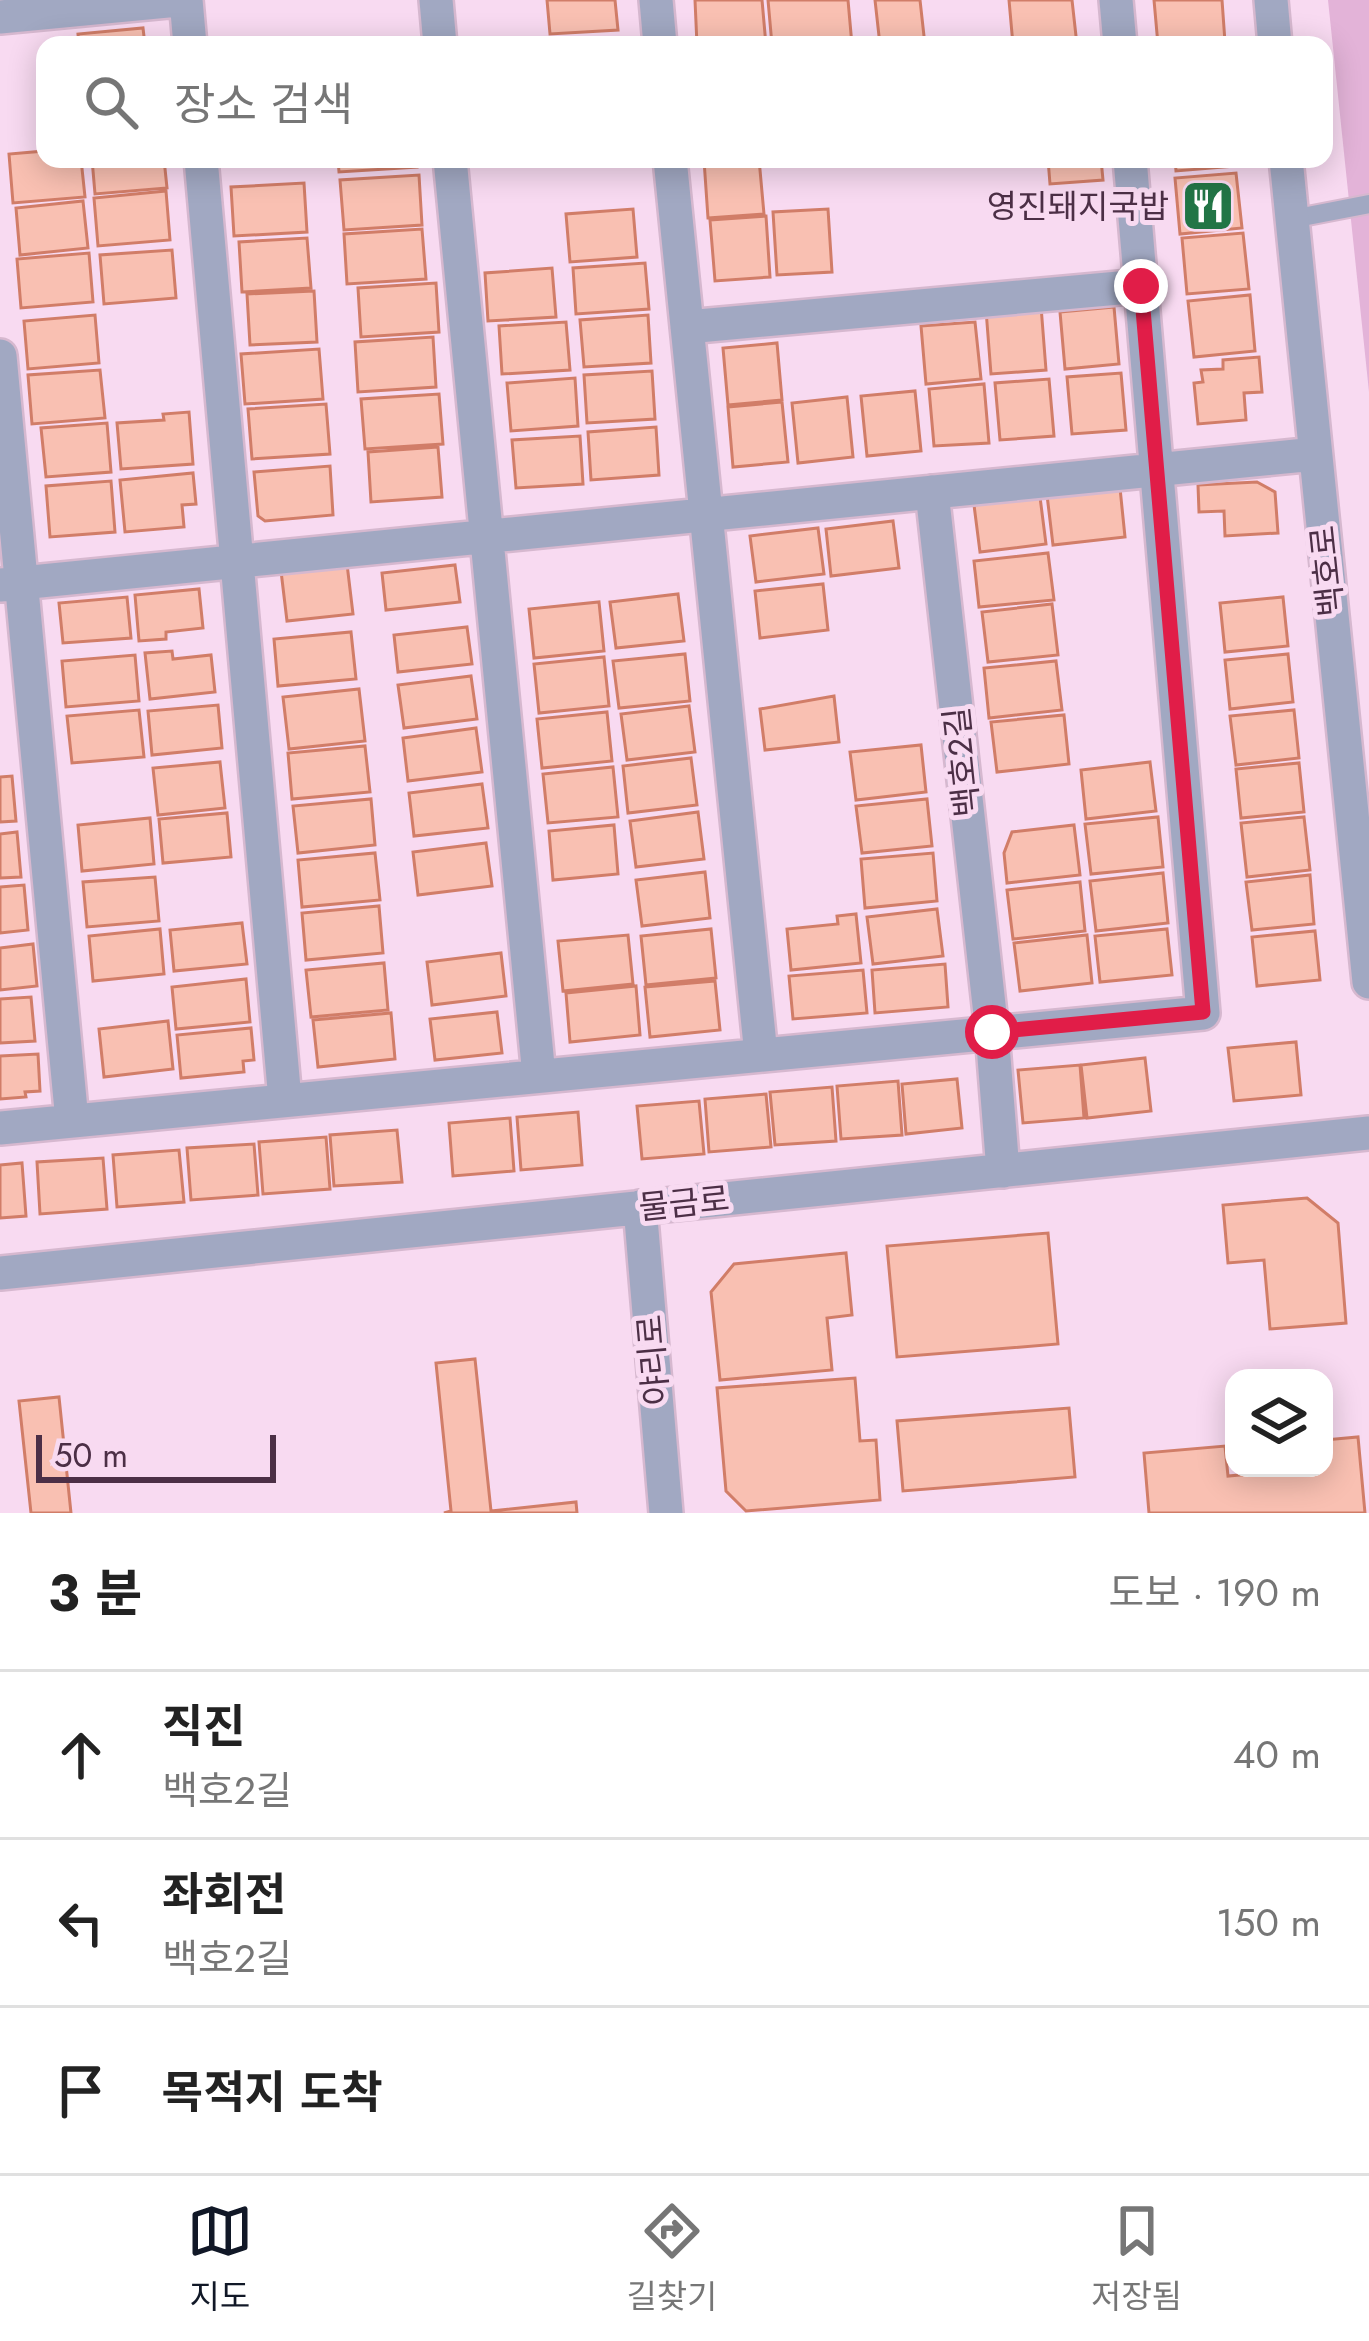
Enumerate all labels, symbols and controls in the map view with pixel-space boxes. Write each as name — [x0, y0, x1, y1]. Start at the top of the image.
search box — [36, 36, 1333, 168]
icon: search — [78, 69, 144, 135]
text: 장소 검색 — [174, 72, 353, 137]
restaurant icon: 영진돼지국밥 — [1180, 178, 1236, 234]
place label: 영진돼지국밥 — [987, 183, 1169, 230]
route end — [1114, 259, 1168, 313]
street label: 백호로 — [1299, 523, 1355, 619]
street label: 백호2길 — [933, 705, 991, 819]
route start — [965, 1005, 1019, 1059]
street label: 물금로 — [636, 1175, 732, 1231]
street label: 야리로 — [626, 1313, 680, 1407]
map controls — [1225, 1369, 1333, 1477]
button: layers — [1225, 1369, 1333, 1477]
scale bar — [36, 1429, 276, 1482]
text: 50 m — [54, 1432, 128, 1479]
text: 3 분 — [48, 1556, 142, 1630]
text: 도보 · 190 m — [1109, 1564, 1321, 1621]
text: 직진 — [162, 1694, 245, 1759]
icon: ahead — [48, 1722, 114, 1788]
text: 40 m — [1233, 1726, 1321, 1783]
text: 백호2길 — [162, 1762, 292, 1819]
text: 좌회전 — [162, 1862, 286, 1927]
icon: left — [48, 1890, 114, 1956]
text: 150 m — [1216, 1894, 1321, 1951]
text: 백호2길 — [162, 1930, 292, 1987]
icon: arrive — [48, 2058, 114, 2124]
text: 목적지 도착 — [162, 2060, 383, 2125]
tab: 지도 — [187, 2198, 253, 2320]
tab: 길찾기 — [626, 2198, 717, 2320]
tab: 저장됨 — [1091, 2198, 1182, 2320]

